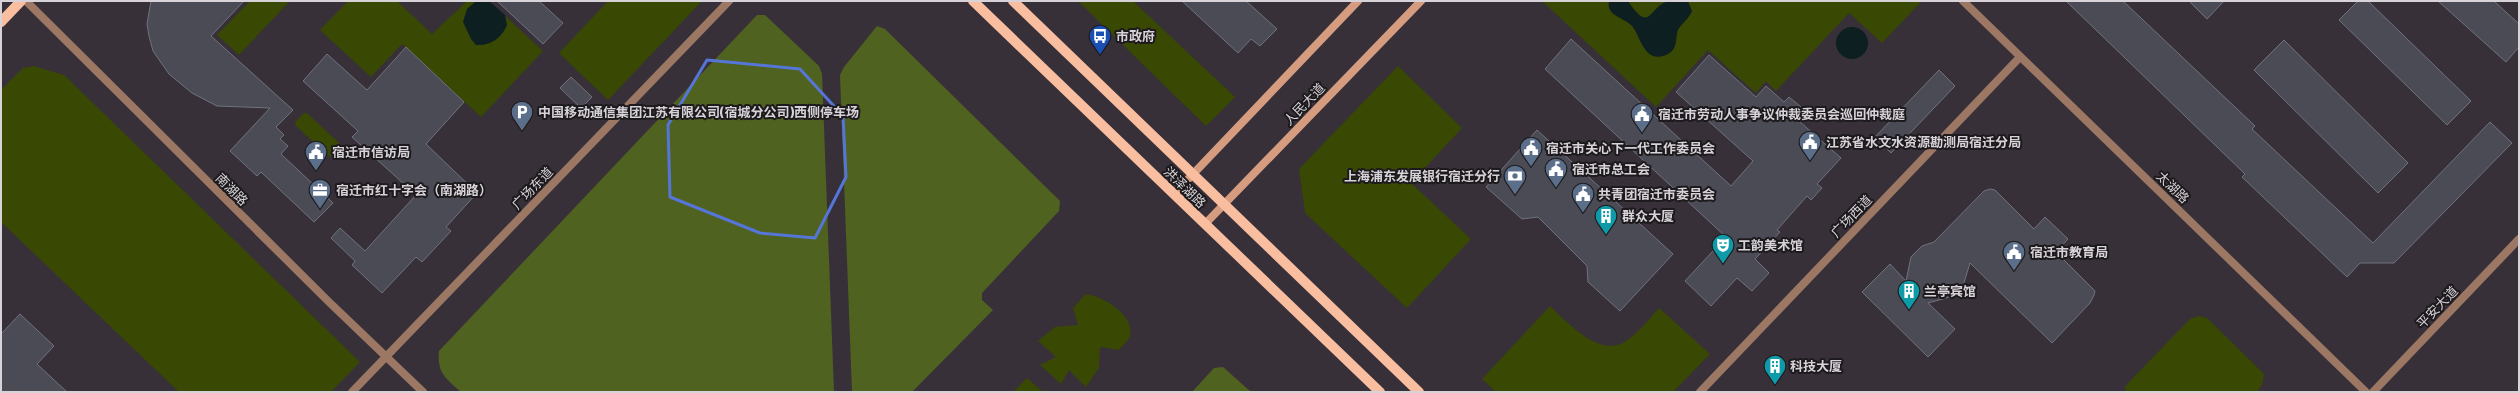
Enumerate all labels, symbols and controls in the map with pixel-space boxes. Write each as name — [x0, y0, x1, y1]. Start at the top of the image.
bus stop icon: 市政府 — [1087, 23, 1113, 56]
place label: 市政府 — [1116, 28, 1155, 44]
street label: 人民大道 — [1280, 80, 1328, 128]
parking icon: 中国移动通信集团江苏有限公司(宿城分公司)西侧停车场 — [509, 99, 535, 132]
public building icon: 宿迁市劳动人事争议仲裁委员会巡回仲裁庭 — [1629, 101, 1655, 134]
place label: 中国移动通信集团江苏有限公司(宿城分公司)西侧停车场 — [538, 104, 859, 120]
place label: 宿迁市劳动人事争议仲裁委员会巡回仲裁庭 — [1658, 106, 1905, 122]
public building icon: 江苏省水文水资源勘测局宿迁分局 — [1797, 129, 1823, 162]
place label: 江苏省水文水资源勘测局宿迁分局 — [1826, 134, 2021, 150]
public building icon: 宿迁市关心下一代工作委员会 — [1518, 135, 1544, 168]
public building icon: 宿迁市信访局 — [303, 139, 329, 172]
place label: 宿迁市关心下一代工作委员会 — [1546, 140, 1715, 156]
place label: 宿迁市信访局 — [332, 144, 410, 160]
public building icon: 宿迁市总工会 — [1543, 156, 1569, 189]
place label: 宿迁市总工会 — [1572, 161, 1650, 177]
street label: 洪泽湖路 — [1161, 163, 1209, 211]
bank icon: 上海浦东发展银行宿迁分行 — [1502, 163, 1528, 196]
street label: 广场东道 — [508, 164, 556, 212]
place label: 上海浦东发展银行宿迁分行 — [1344, 168, 1500, 184]
street label: 太湖路 — [2153, 168, 2193, 206]
street label: 南湖路 — [213, 170, 251, 208]
office icon: 宿迁市红十字会（南湖路） — [307, 177, 333, 210]
public building icon: 共青团宿迁市委员会 — [1570, 181, 1596, 214]
place label: 宿迁市红十字会（南湖路） — [336, 182, 492, 198]
place label: 共青团宿迁市委员会 — [1598, 186, 1715, 202]
street label: 广场西道 — [1827, 192, 1875, 240]
building icon: 群众大厦 — [1593, 203, 1619, 236]
place label: 群众大厦 — [1622, 208, 1674, 224]
theatre icon: 工韵美术馆 — [1710, 232, 1736, 265]
place label: 工韵美术馆 — [1738, 237, 1803, 253]
public building icon: 宿迁市教育局 — [2001, 239, 2027, 272]
place label: 宿迁市教育局 — [2030, 244, 2108, 260]
building icon: 兰亭宾馆 — [1896, 278, 1922, 311]
place label: 兰亭宾馆 — [1924, 283, 1976, 299]
street label: 平安大道 — [2413, 283, 2461, 331]
building icon: 科技大厦 — [1762, 353, 1788, 386]
place label: 科技大厦 — [1790, 358, 1842, 374]

